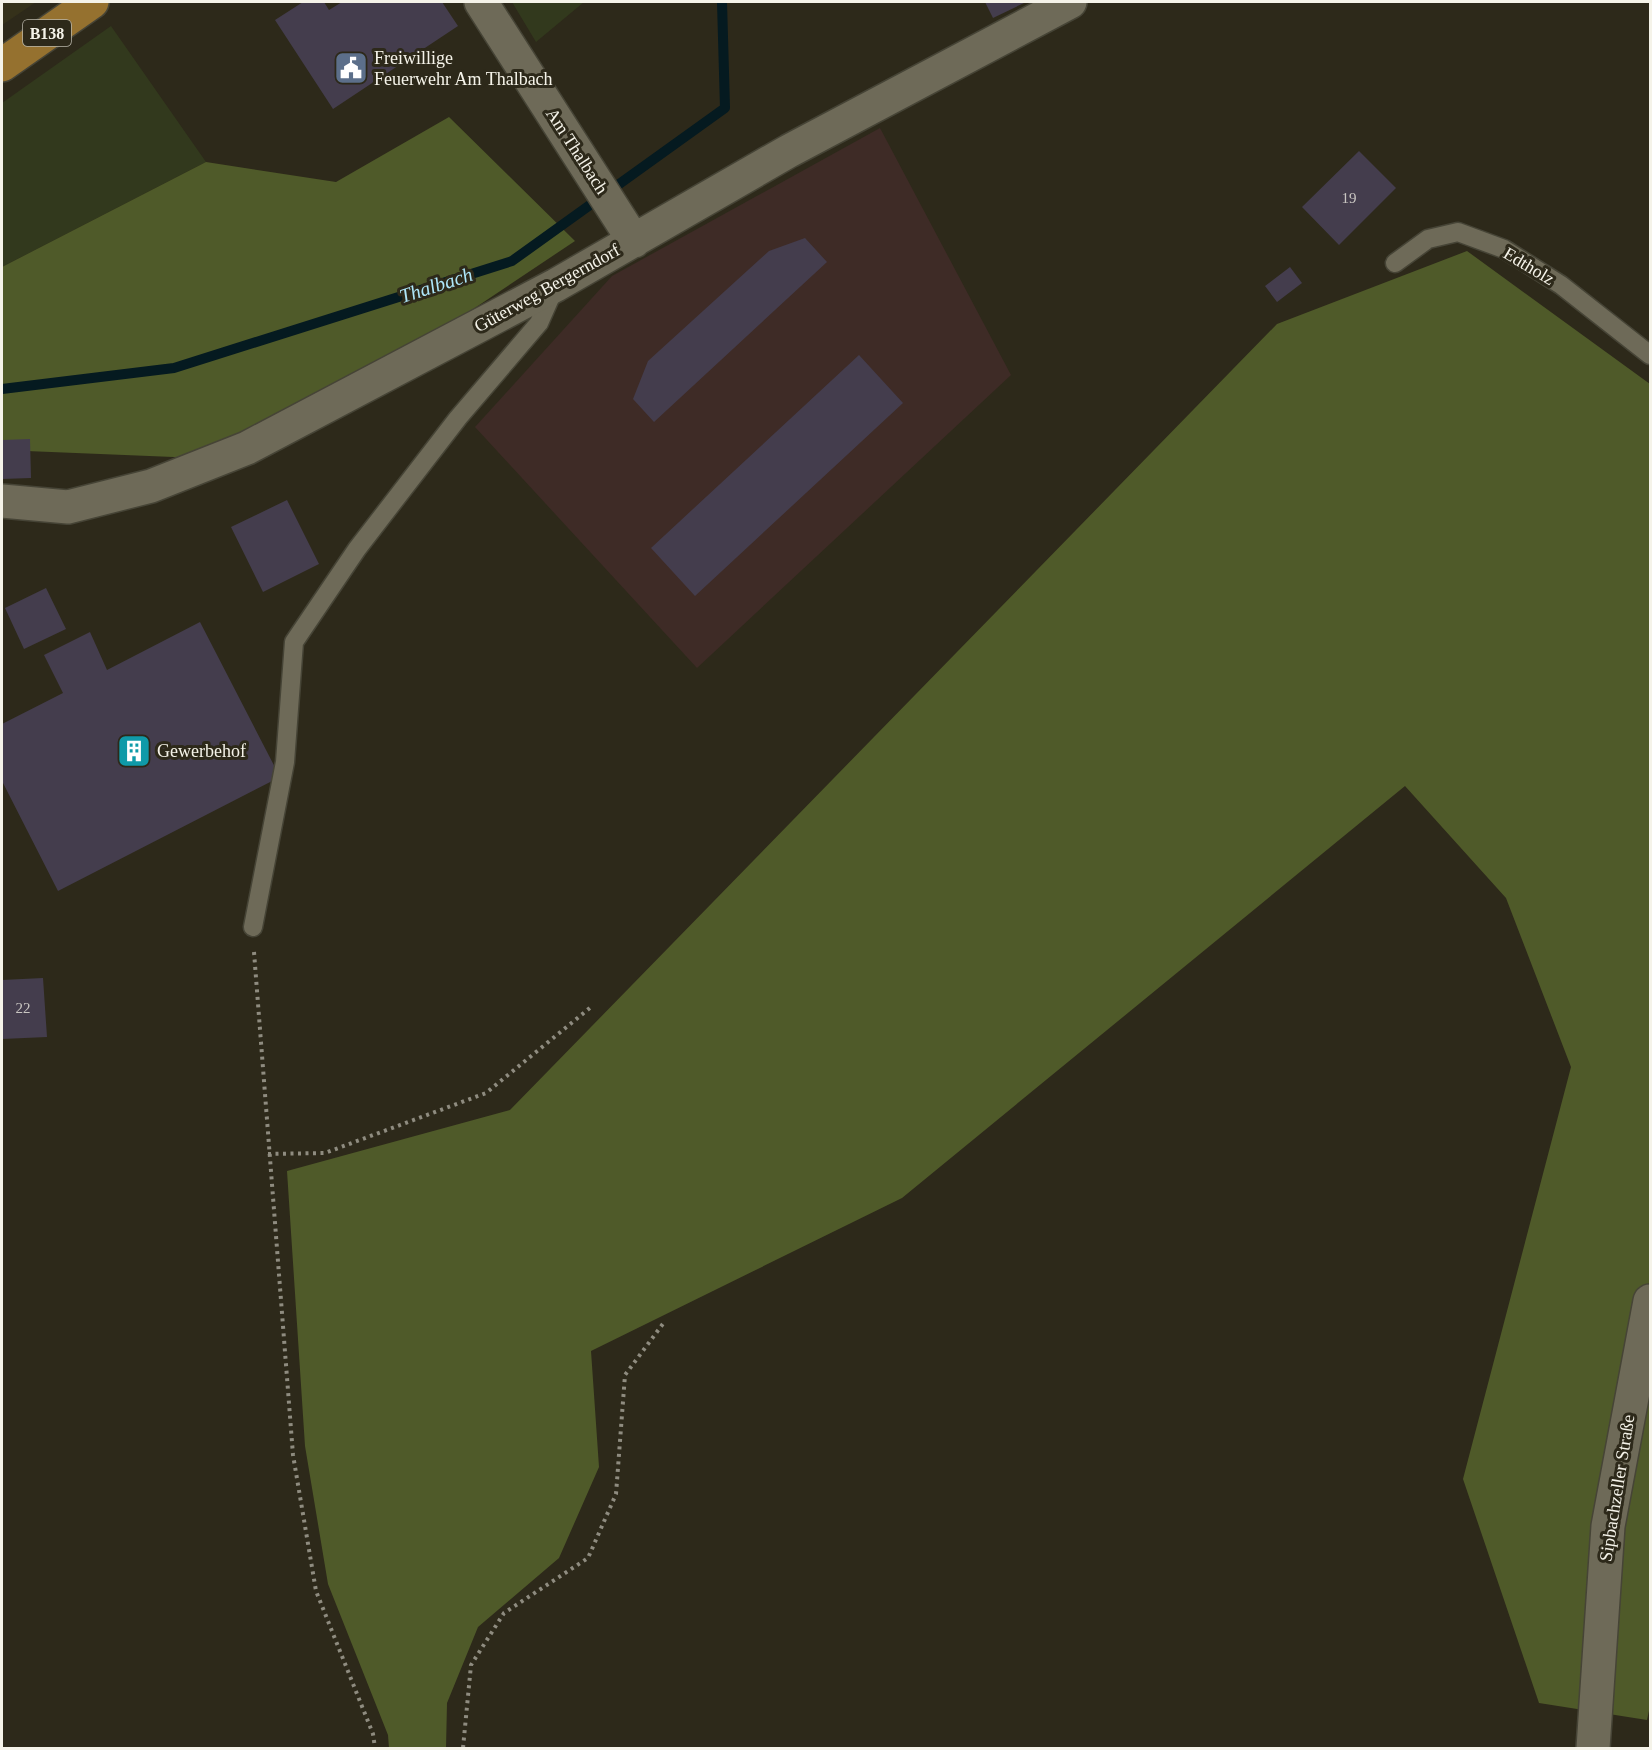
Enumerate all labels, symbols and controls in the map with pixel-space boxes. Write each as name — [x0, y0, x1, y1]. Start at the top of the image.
road number: B138 — [23, 20, 71, 46]
place label: Freiwillige Feuerwehr Am Thalbach — [374, 48, 553, 89]
public building icon: Freiwillige Feuerwehr Am Thalbach — [333, 50, 369, 86]
street label: Am Thalbach — [542, 104, 612, 198]
house number: 19 — [1342, 190, 1357, 206]
street label: Güterweg Bergerndorf — [471, 240, 623, 336]
street label: Edtholz — [1500, 243, 1558, 289]
water label: Thalbach — [397, 263, 475, 307]
building icon: Gewerbehof — [116, 733, 152, 769]
place label: Gewerbehof — [157, 741, 246, 761]
house number: 22 — [16, 1000, 31, 1016]
street label: Sipbachzeller Straße — [1596, 1413, 1638, 1563]

